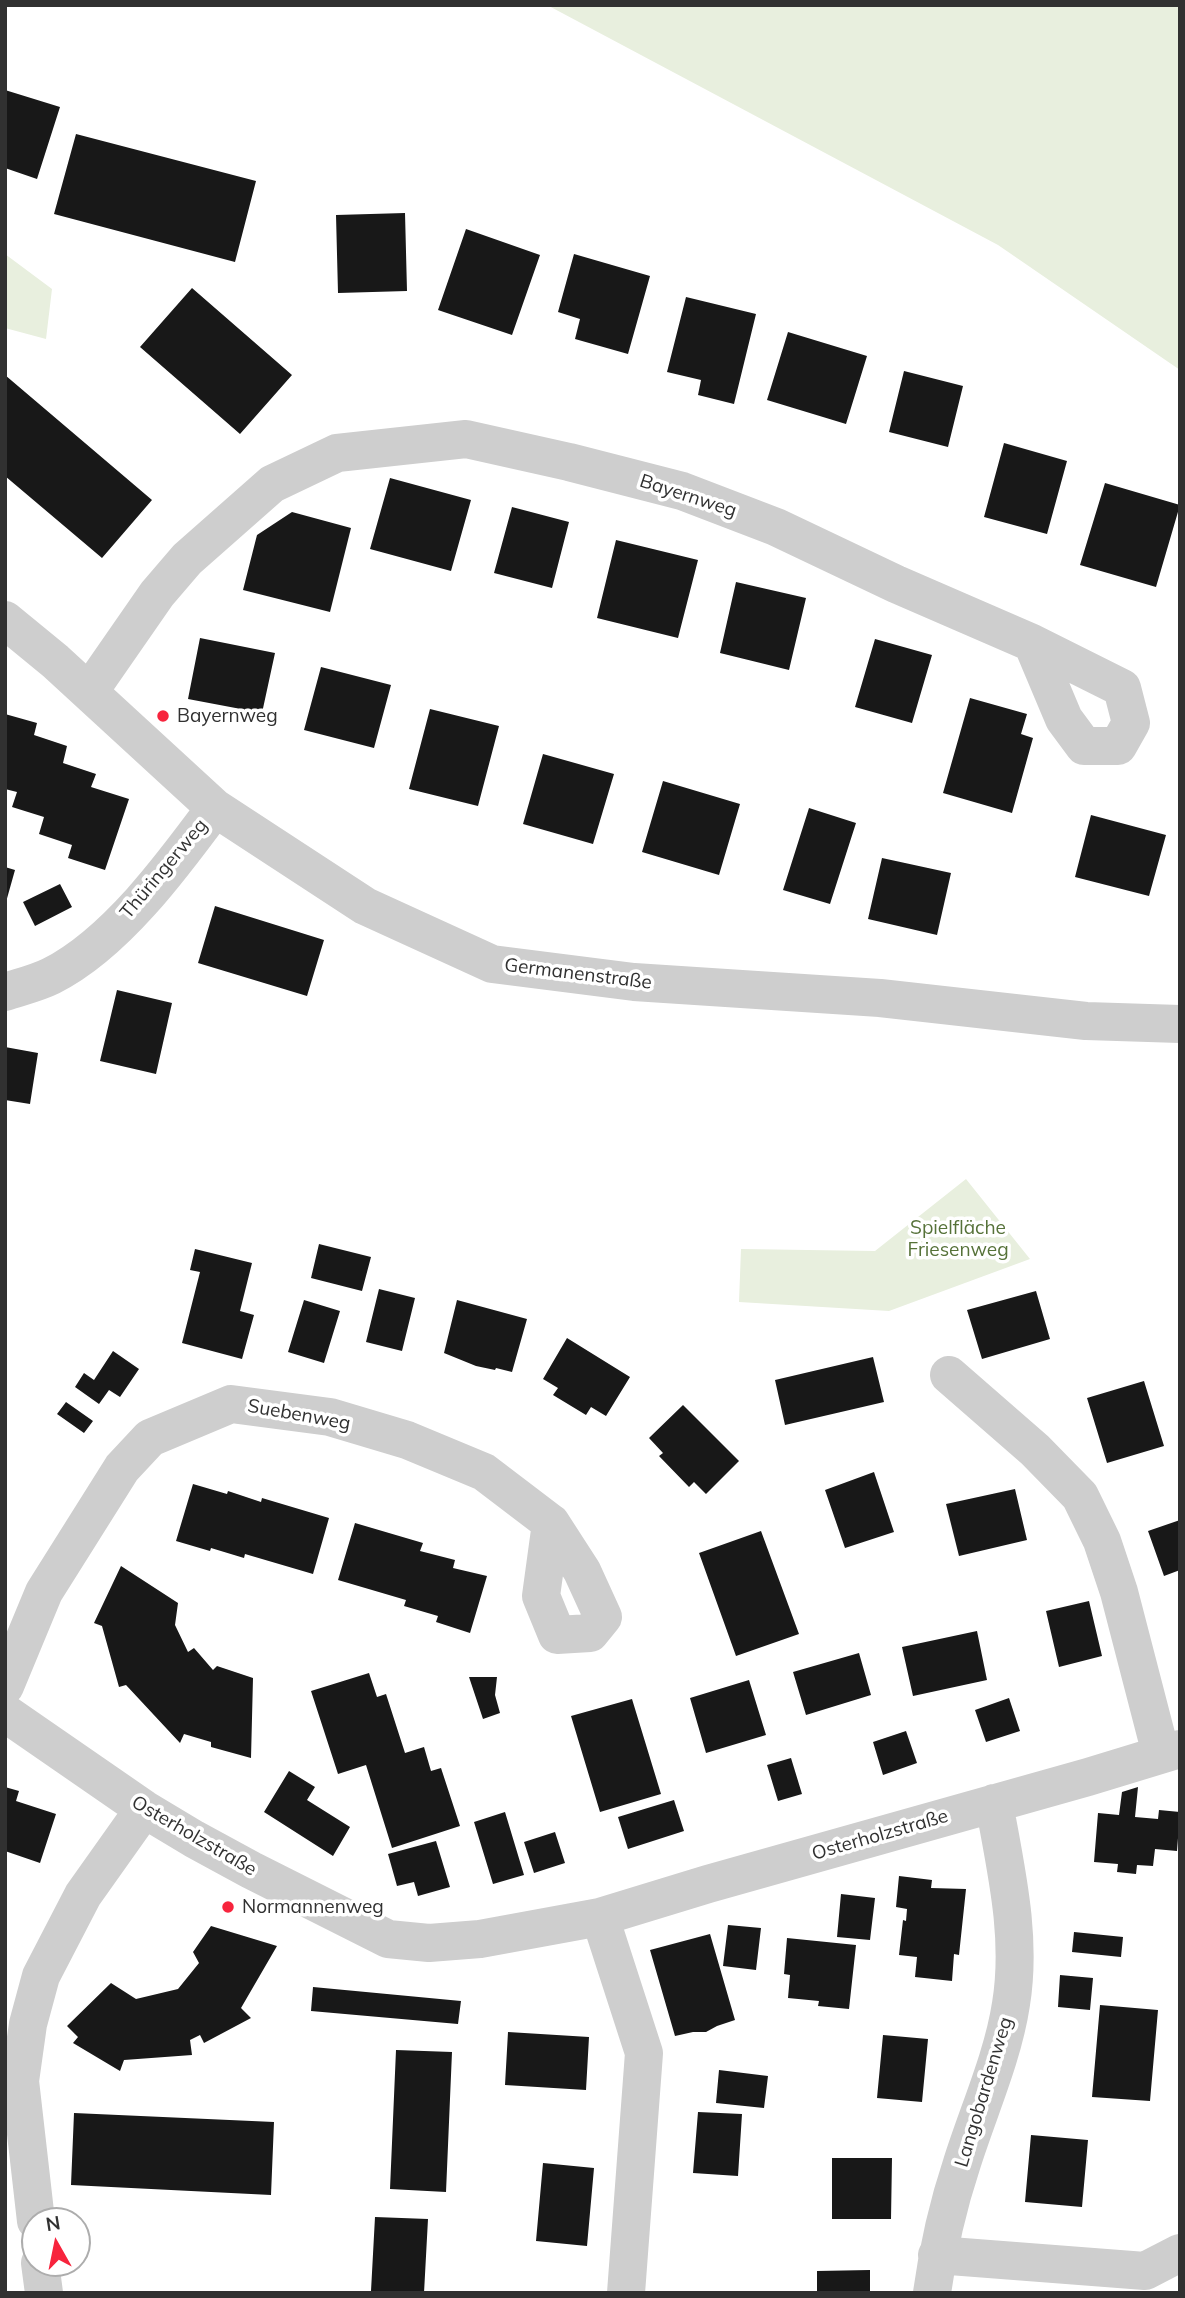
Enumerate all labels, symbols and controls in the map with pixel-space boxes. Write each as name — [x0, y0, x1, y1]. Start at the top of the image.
street label: Bayernweg — [637, 470, 739, 522]
place label: Bayernweg — [177, 705, 278, 727]
marker: Bayernweg — [155, 708, 171, 724]
street label: Thüringerweg — [116, 814, 212, 924]
street label: Germanenstraße — [503, 954, 653, 994]
park label: Spielfläche Friesenweg — [907, 1217, 1009, 1261]
street label: Suebenweg — [246, 1395, 352, 1435]
street label: Osterholzstraße — [127, 1791, 261, 1881]
street label: Osterholzstraße — [809, 1805, 951, 1865]
place label: Normannenweg — [242, 1896, 384, 1918]
marker: Normannenweg — [220, 1899, 236, 1915]
street label: Langobardenweg — [950, 2014, 1018, 2170]
north arrow — [21, 2207, 91, 2277]
text: N — [44, 2210, 62, 2236]

